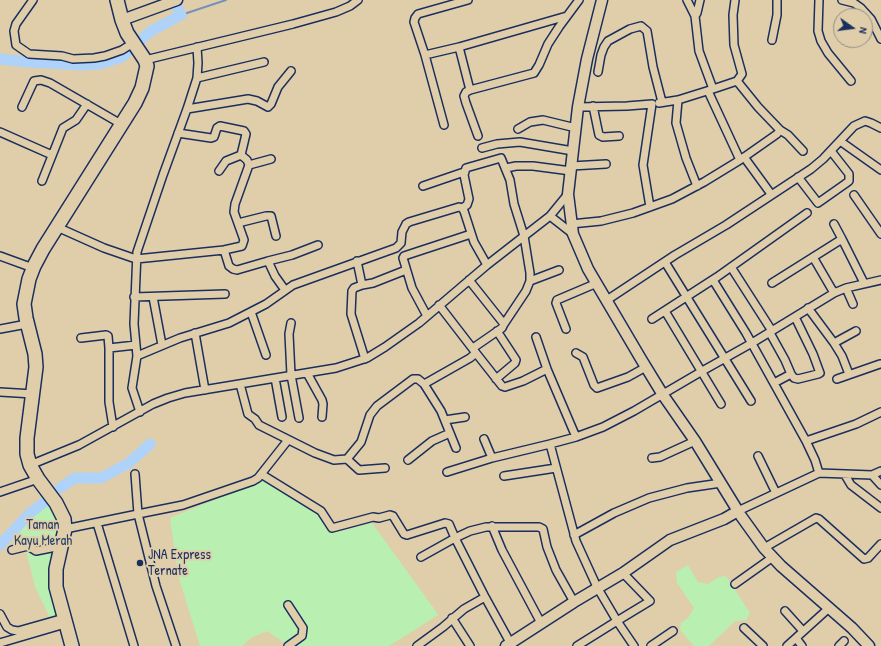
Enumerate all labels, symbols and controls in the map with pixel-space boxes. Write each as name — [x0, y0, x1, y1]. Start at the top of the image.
north arrow — [833, 8, 873, 48]
text: N — [856, 26, 871, 35]
park label: Taman Kayu Merah — [14, 517, 72, 550]
place label: JNA Express Ternate — [148, 547, 211, 580]
marker: JNA Express Ternate — [135, 558, 145, 568]

